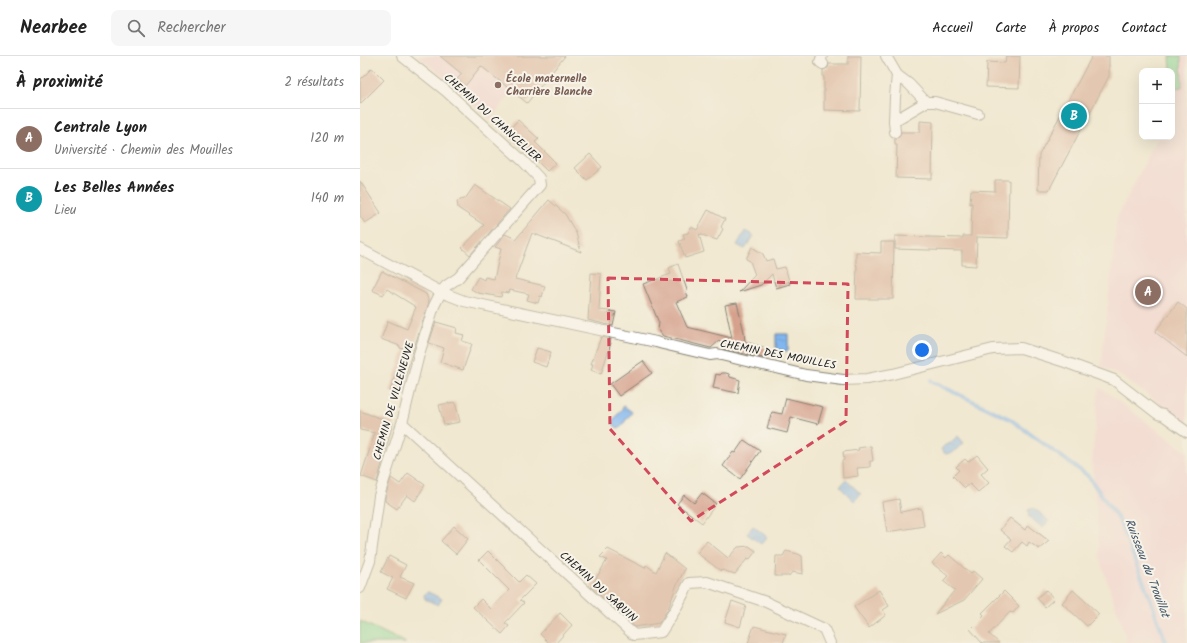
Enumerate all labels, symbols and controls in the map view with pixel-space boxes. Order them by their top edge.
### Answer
search box [111,10,391,46]
text: Nearbee [20,13,87,43]
text: Rechercher [157,16,226,40]
icon: search [125,17,147,39]
text: Accueil [932,17,973,39]
text: Carte [995,17,1026,39]
text: À propos [1048,17,1099,39]
text: Contact [1121,17,1167,39]
map controls [1139,68,1175,140]
button: + [1139,68,1175,104]
text: À proximité [16,69,103,96]
street label: CHEMIN DU CHANCELIER [439,69,545,167]
place label: École maternelle Charrière Blanche [506,70,593,101]
text: 2 résultats [285,72,344,93]
marker: École maternelle Charrière Blanche [493,80,503,90]
pin: B [1061,101,1087,131]
button: − [1139,104,1175,140]
text: Centrale Lyon [54,116,147,140]
text: A [25,128,33,149]
text: 120 m [310,128,344,149]
text: Université · Chemin des Mouilles [54,140,233,161]
text: Les Belles Années [54,176,174,200]
text: B [25,188,33,209]
text: 140 m [311,188,344,209]
text: Lieu [54,200,76,221]
pin: A [1135,277,1161,307]
street label: CHEMIN DES MOUILLES [718,335,838,375]
street label: CHEMIN DE VILLENEUVE [368,339,420,462]
your location [912,340,932,360]
water label: Ruisseau du Trouillat [1119,516,1175,622]
street label: CHEMIN DU SAQUIN [555,547,641,627]

